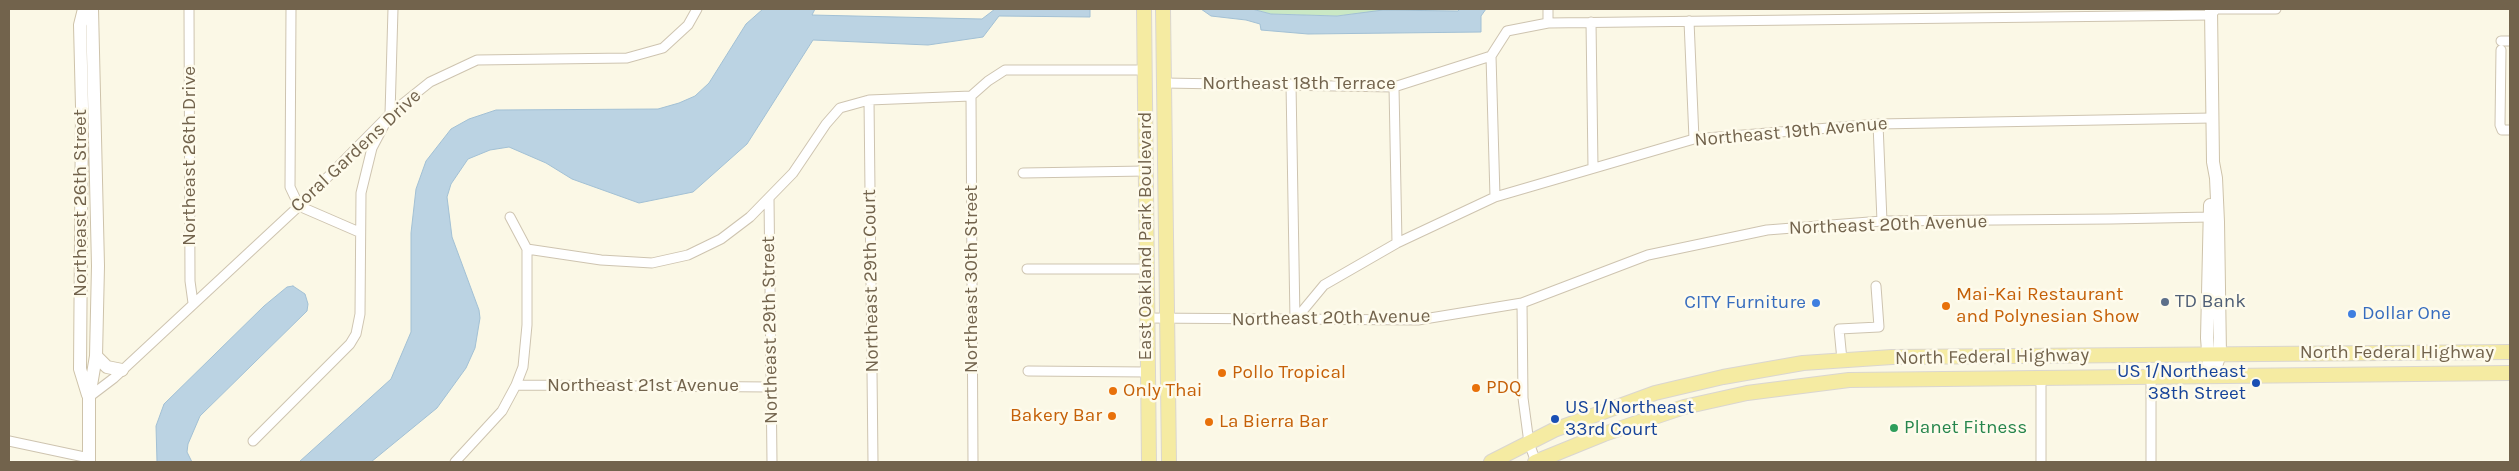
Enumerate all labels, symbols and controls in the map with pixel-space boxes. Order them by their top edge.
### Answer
street label: Northeast 26th Drive [179,66,201,246]
street label: Northeast 18th Terrace [1202,73,1396,95]
street label: Coral Gardens Drive [286,85,426,217]
street label: Northeast 26th Street [70,109,92,297]
street label: East Oakland Park Boulevard [1135,111,1157,361]
street label: Northeast 19th Avenue [1694,112,1888,152]
street label: Northeast 30th Street [961,185,983,373]
street label: Northeast 29th Court [858,189,884,373]
street label: Northeast 20th Avenue [1788,210,1988,240]
street label: Northeast 29th Street [757,236,783,424]
place label: Mai-Kai Restaurant and Polynesian Show [1956,284,2139,328]
place label: TD Bank [2175,291,2246,313]
place label: CITY Furniture [1684,292,1806,314]
marker: TD Bank [2159,296,2171,308]
marker: CITY Furniture [1810,297,1822,309]
marker: Mai-Kai Restaurant and Polynesian Show [1940,300,1952,312]
place label: Dollar One [2362,303,2451,325]
street label: Northeast 20th Avenue [1231,305,1431,331]
marker: Dollar One [2346,308,2358,320]
street label: North Federal Highway [2300,342,2494,364]
street label: North Federal Highway [1895,344,2089,370]
place label: US 1/Northeast 38th Street [2117,361,2246,405]
place label: Pollo Tropical [1232,362,1346,384]
marker: Pollo Tropical [1216,367,1228,379]
street label: Northeast 21st Avenue [547,375,739,397]
place label: PDQ [1486,377,1521,399]
marker: US 1/Northeast 38th Street [2250,377,2262,389]
place label: Only Thai [1123,380,1203,402]
marker: PDQ [1470,382,1482,394]
marker: Only Thai [1107,385,1119,397]
place label: US 1/Northeast 33rd Court [1565,397,1694,441]
place label: Bakery Bar [1010,405,1102,427]
marker: Bakery Bar [1106,410,1118,422]
place label: La Bierra Bar [1219,411,1328,433]
marker: US 1/Northeast 33rd Court [1549,413,1561,425]
marker: La Bierra Bar [1203,416,1215,428]
place label: Planet Fitness [1904,417,2027,439]
marker: Planet Fitness [1888,422,1900,434]

